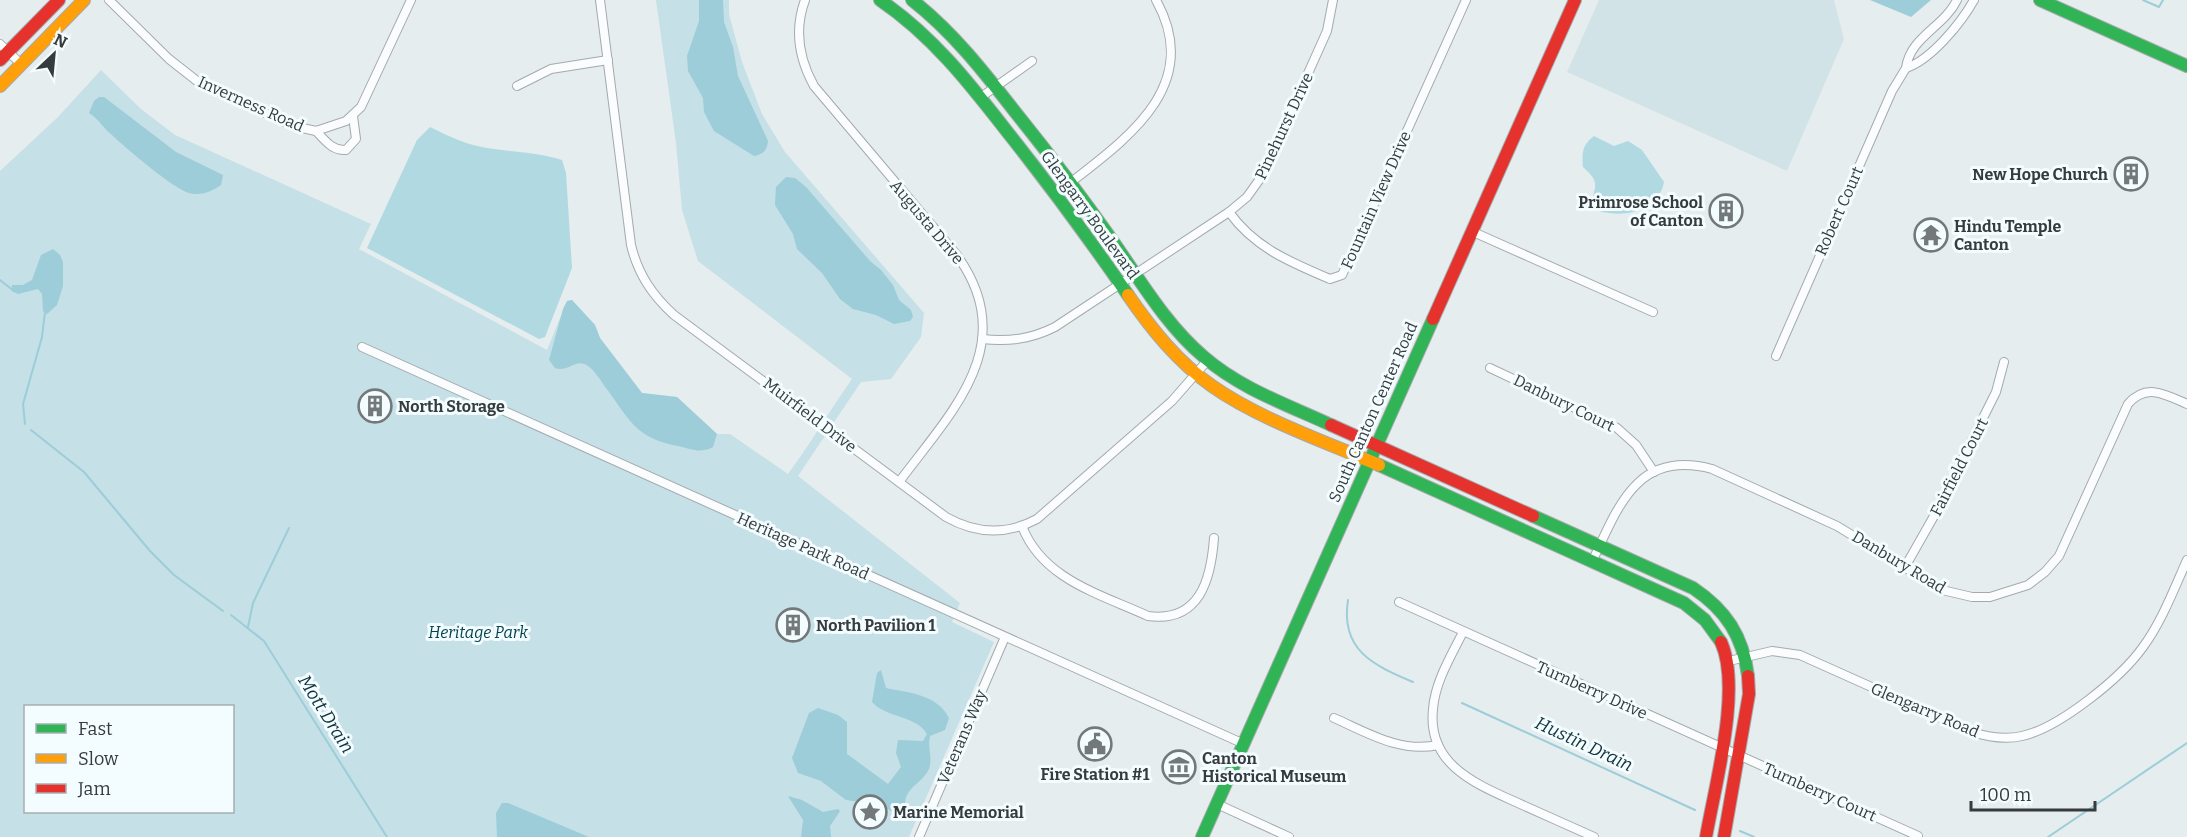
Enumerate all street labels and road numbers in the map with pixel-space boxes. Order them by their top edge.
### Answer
street label: Pinehurst Drive [1251,69,1317,183]
street label: Inverness Road [195,72,307,136]
street label: Fountain View Drive [1337,128,1415,272]
street label: Glengarry Boulevard [1037,147,1143,283]
street label: Robert Court [1811,163,1867,258]
street label: Augusta Drive [886,176,968,268]
street label: South Canton Center Road [1325,318,1422,505]
street label: Danbury Court [1510,370,1618,436]
street label: Muirfield Drive [760,374,860,456]
street label: Fairfield Court [1926,415,1992,519]
street label: Heritage Park Road [734,508,872,584]
street label: Danbury Road [1849,527,1950,598]
street label: Turnberry Drive [1534,657,1650,723]
street label: Glengarry Road [1868,679,1983,742]
street label: Veterans Way [934,686,991,787]
street label: Turnberry Court [1761,759,1880,825]

